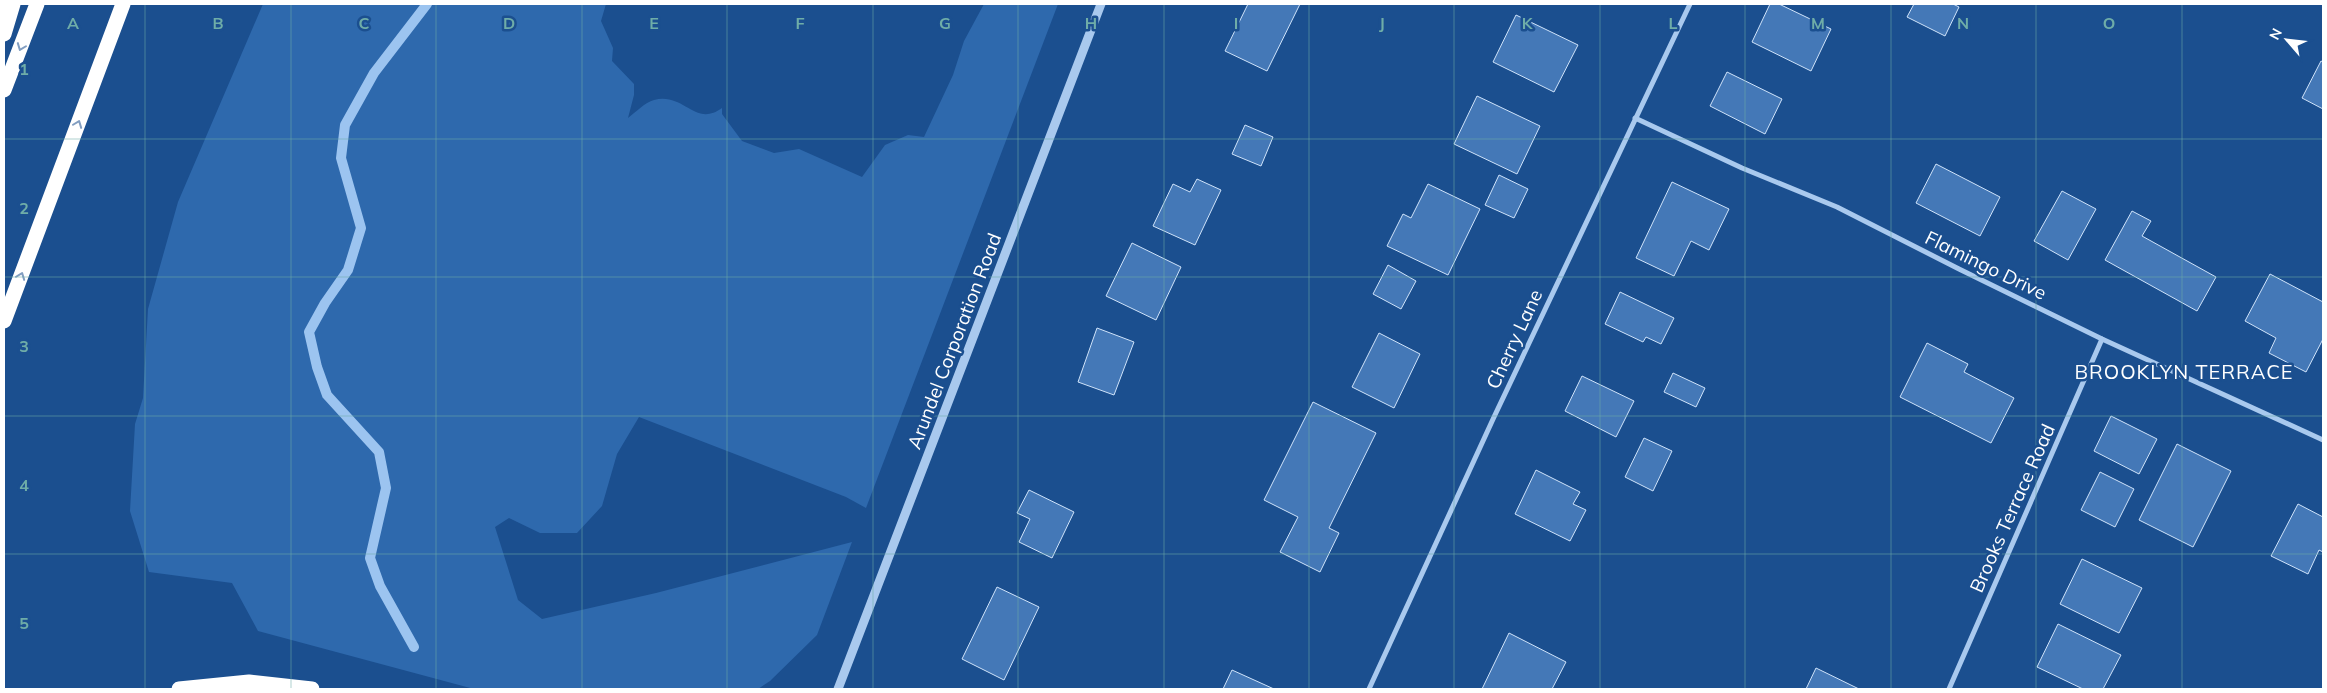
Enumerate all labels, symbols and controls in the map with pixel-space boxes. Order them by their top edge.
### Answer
text: A [67,13,79,33]
text: B [212,13,224,33]
text: C [359,13,370,33]
text: D [503,13,515,33]
text: E [649,13,659,33]
text: F [795,13,805,33]
text: G [939,13,951,33]
text: H [1085,13,1097,33]
text: I [1234,13,1238,33]
text: J [1379,13,1385,33]
text: K [1522,13,1534,33]
text: L [1669,13,1678,33]
text: M [1811,13,1825,33]
text: N [1957,13,1969,33]
text: O [2103,13,2115,33]
north arrow [2262,15,2312,65]
text: N [2265,25,2286,43]
one-way arrow [16,42,27,51]
text: 1 [19,59,29,79]
one-way arrow [72,120,82,128]
text: 2 [19,198,29,218]
street label: Flamingo Drive [1921,225,2051,305]
street label: Arundel Corporation Road [902,230,1006,452]
one-way arrow [15,272,25,281]
street label: Cherry Lane [1480,285,1548,393]
text: 3 [19,336,29,356]
district label: BROOKLYN TERRACE [2074,359,2294,384]
street label: Brooks Terrace Road [1964,420,2060,596]
text: 4 [19,475,29,495]
text: 5 [19,613,29,633]

